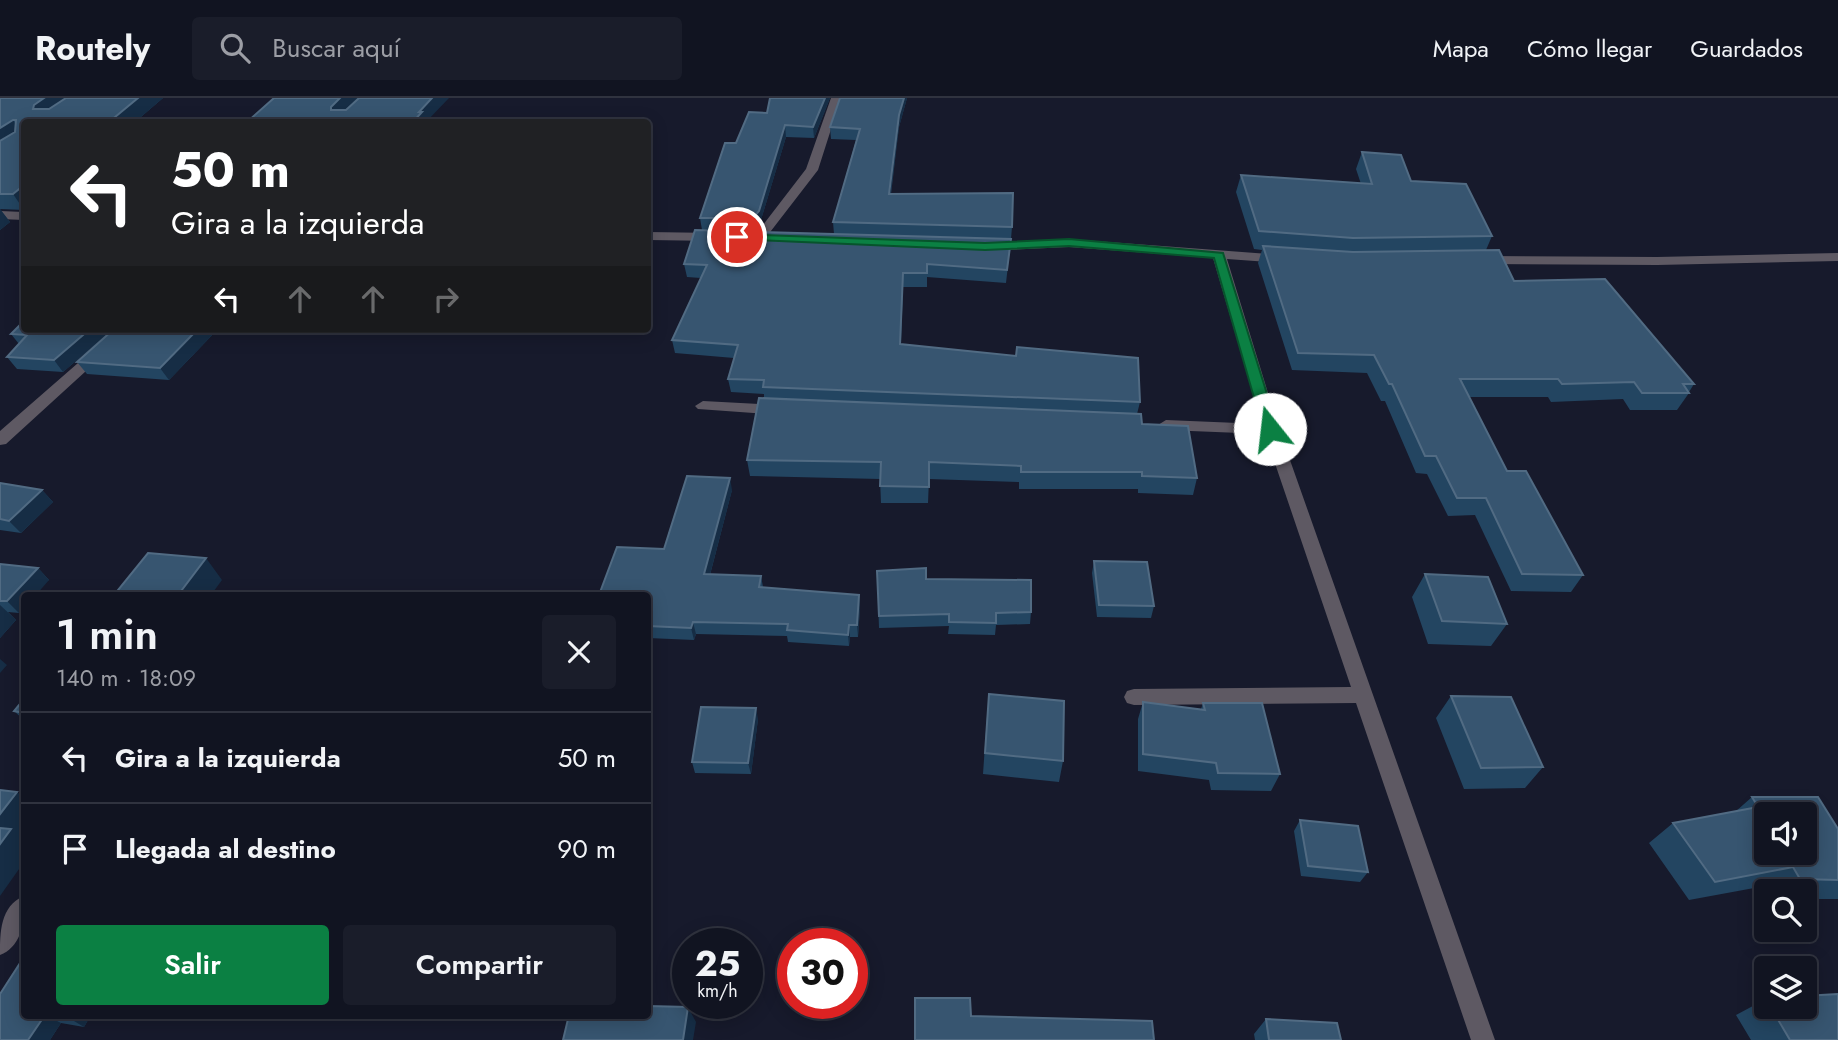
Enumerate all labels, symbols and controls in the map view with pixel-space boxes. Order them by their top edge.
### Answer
search box [192,17,682,80]
text: Routely [35,25,150,72]
icon: search [216,29,254,67]
text: Buscar aquí [272,29,400,67]
text: Mapa [1433,31,1489,66]
text: Cómo llegar [1527,31,1652,66]
text: Guardados [1690,31,1803,66]
text: 50 m [171,135,290,205]
icon: left [56,147,147,238]
text: Gira a la izquierda [171,200,424,246]
pin [707,207,767,267]
icon: arrive [718,218,756,256]
icon: left [208,280,246,318]
icon: ahead [281,280,319,318]
icon: ahead [354,280,392,318]
icon: right [427,280,465,318]
position arrow [1233,392,1307,466]
text: 1 min [56,604,158,665]
button: close [542,615,616,689]
text: 140 m · 18:09 [56,661,196,695]
icon: left [56,739,94,777]
text: Gira a la izquierda [115,739,341,777]
text: 50 m [558,739,616,777]
map controls [1754,802,1817,1019]
button: sound [1754,802,1817,865]
icon: arrive [56,830,94,868]
text: Llegada al destino [115,830,336,868]
text: 90 m [557,830,616,868]
button: search [1754,879,1817,942]
button: Salir [56,925,329,1005]
button: Compartir [343,925,616,1005]
speed limit sign: 30 [777,928,868,1019]
text: 25 [695,939,740,989]
button: layers [1754,956,1817,1019]
text: km/h [697,978,738,1004]

